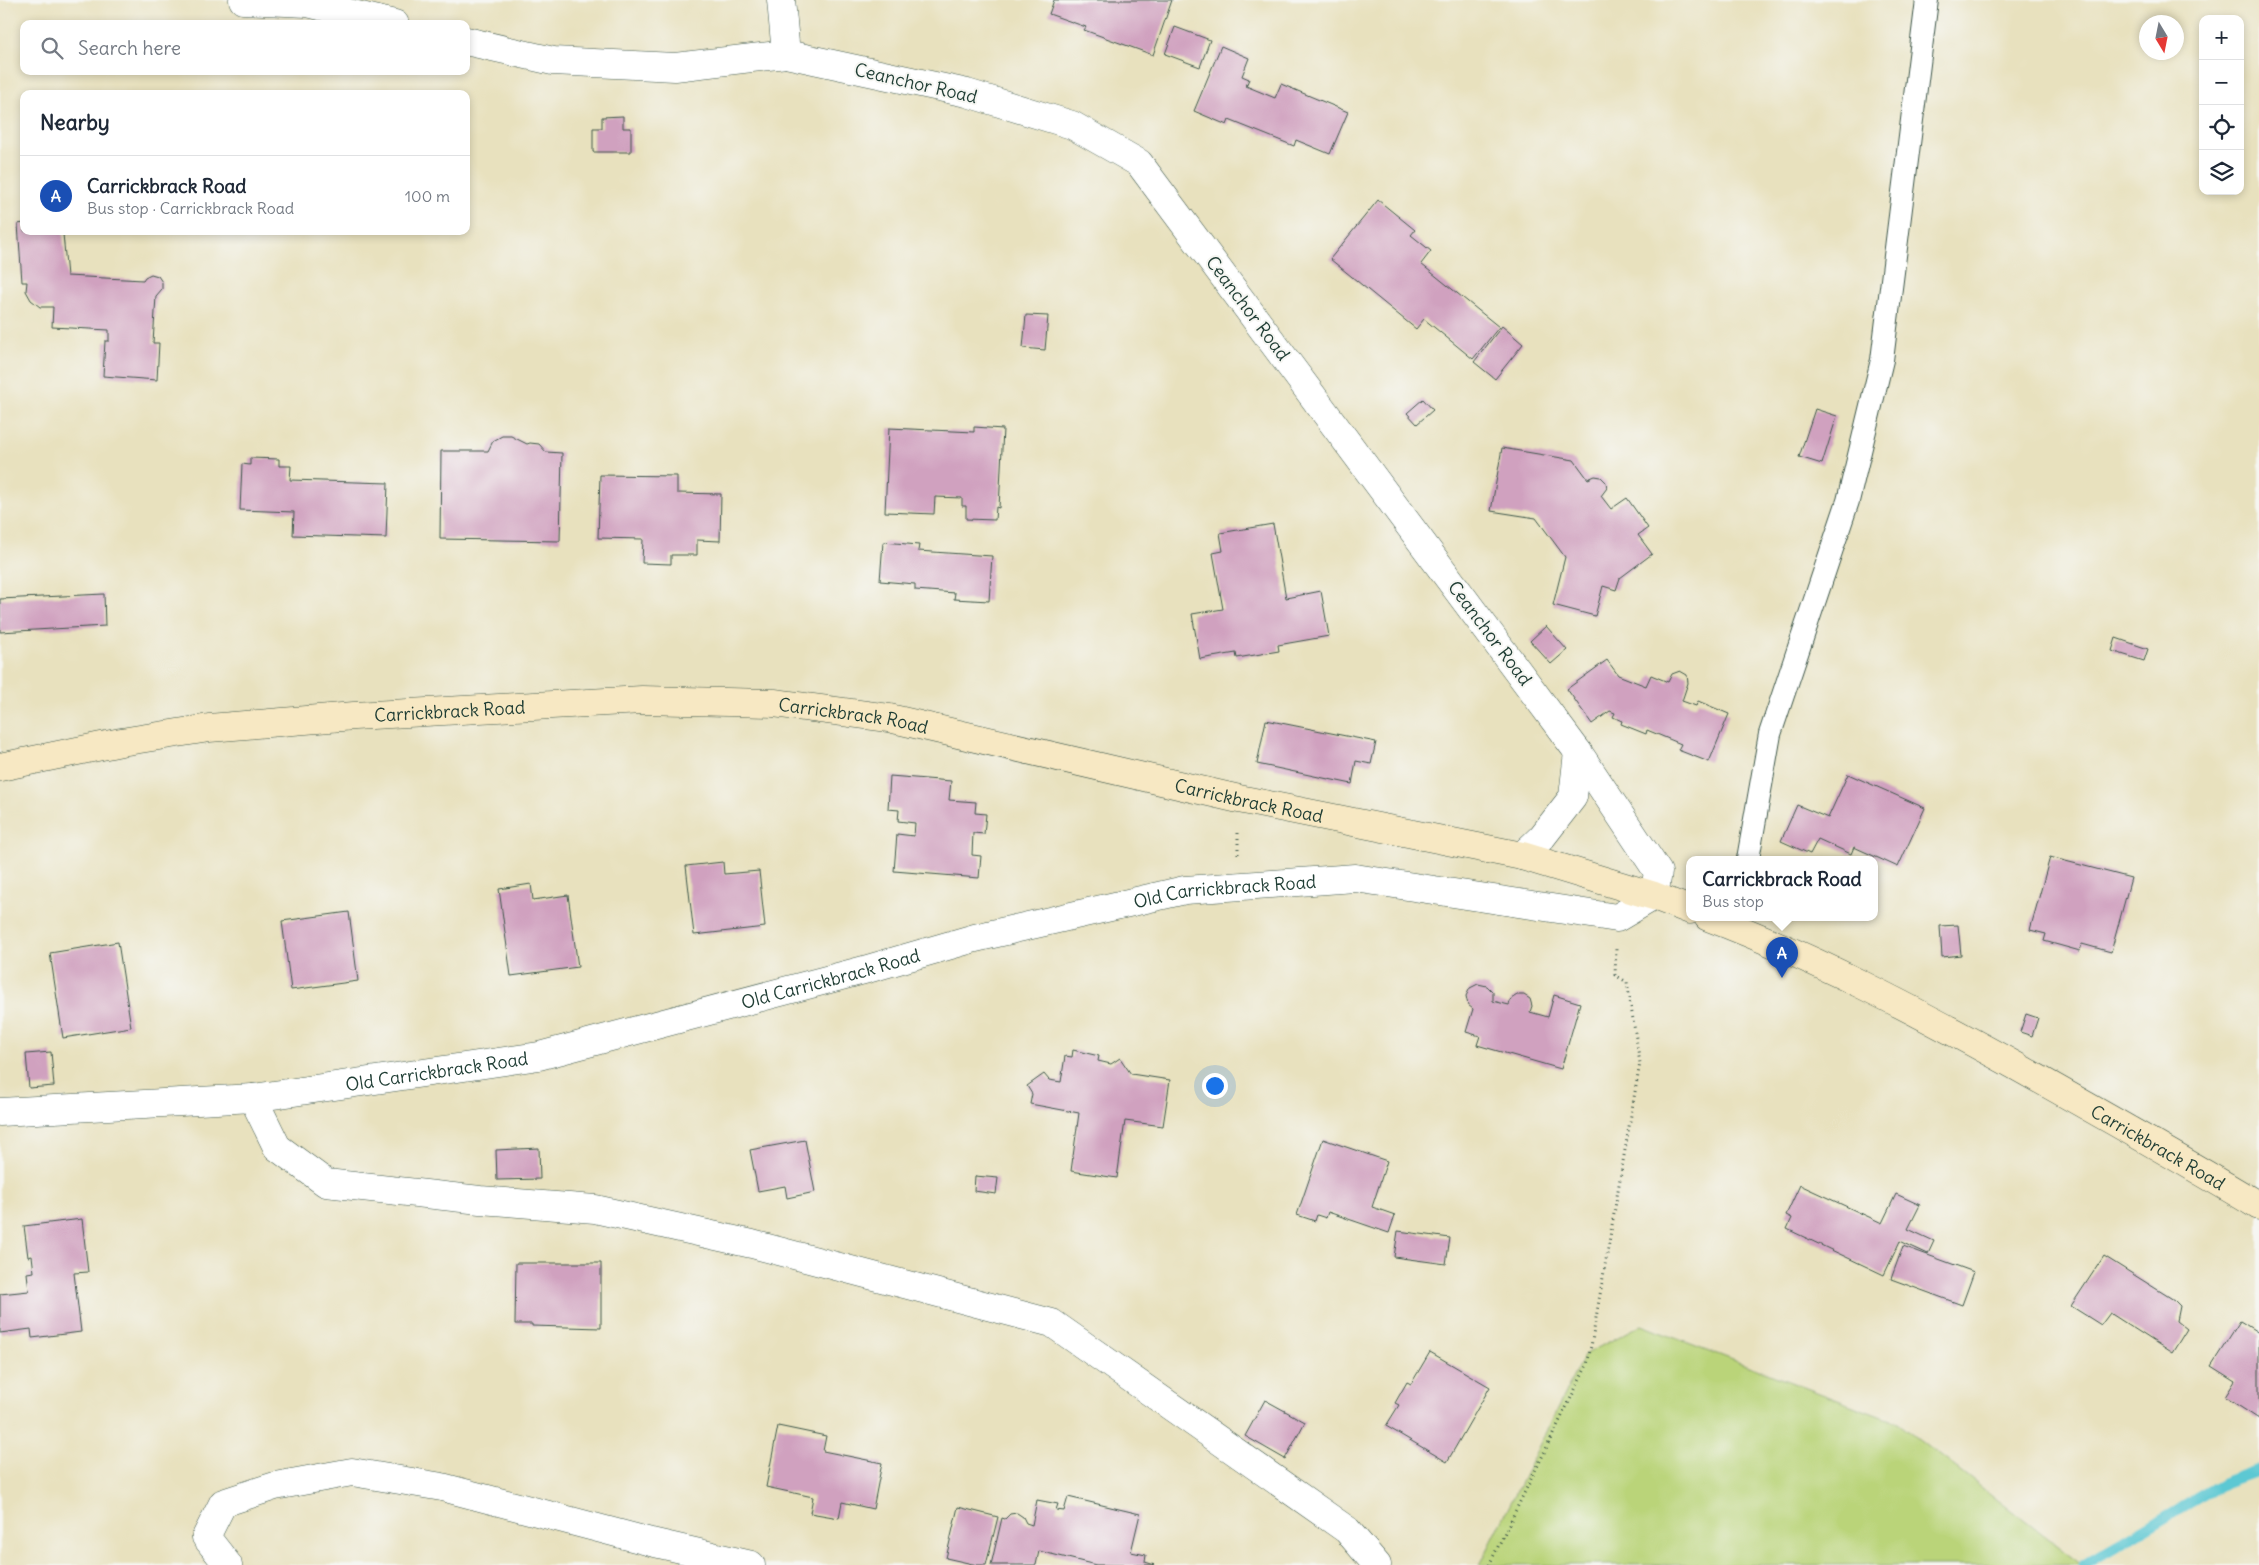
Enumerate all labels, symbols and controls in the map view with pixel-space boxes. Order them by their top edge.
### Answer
north arrow [2139,15,2184,60]
map controls [2199,15,2244,195]
button: + [2199,15,2244,60]
search box [20,20,470,75]
icon: search [38,34,66,62]
text: Search here [78,36,181,60]
street label: Ceanchor Road [852,58,980,108]
button: − [2199,60,2244,105]
button: locate [2199,105,2244,150]
text: Nearby [40,109,110,136]
button: layers [2199,150,2244,195]
text: Carrickbrack Road [87,174,247,198]
text: A [51,186,61,206]
text: 100 m [405,186,450,206]
text: Bus stop · Carrickbrack Road [87,198,294,218]
street label: Ceanchor Road [1201,251,1295,365]
street label: Ceanchor Road [1443,576,1537,690]
street label: Carrickbrack Road [777,692,931,738]
street label: Carrickbrack Road [374,695,526,726]
street label: Carrickbrack Road [1173,773,1326,827]
popup [1686,856,1878,921]
text: Carrickbrack Road [1702,867,1862,891]
street label: Old Carrickbrack Road [1131,869,1317,913]
text: Bus stop [1702,891,1764,911]
pin: A [1766,937,1798,978]
street label: Old Carrickbrack Road [739,943,923,1014]
street label: Old Carrickbrack Road [344,1046,530,1096]
your location [1202,1073,1228,1099]
street label: Carrickbrack Road [2087,1099,2230,1195]

